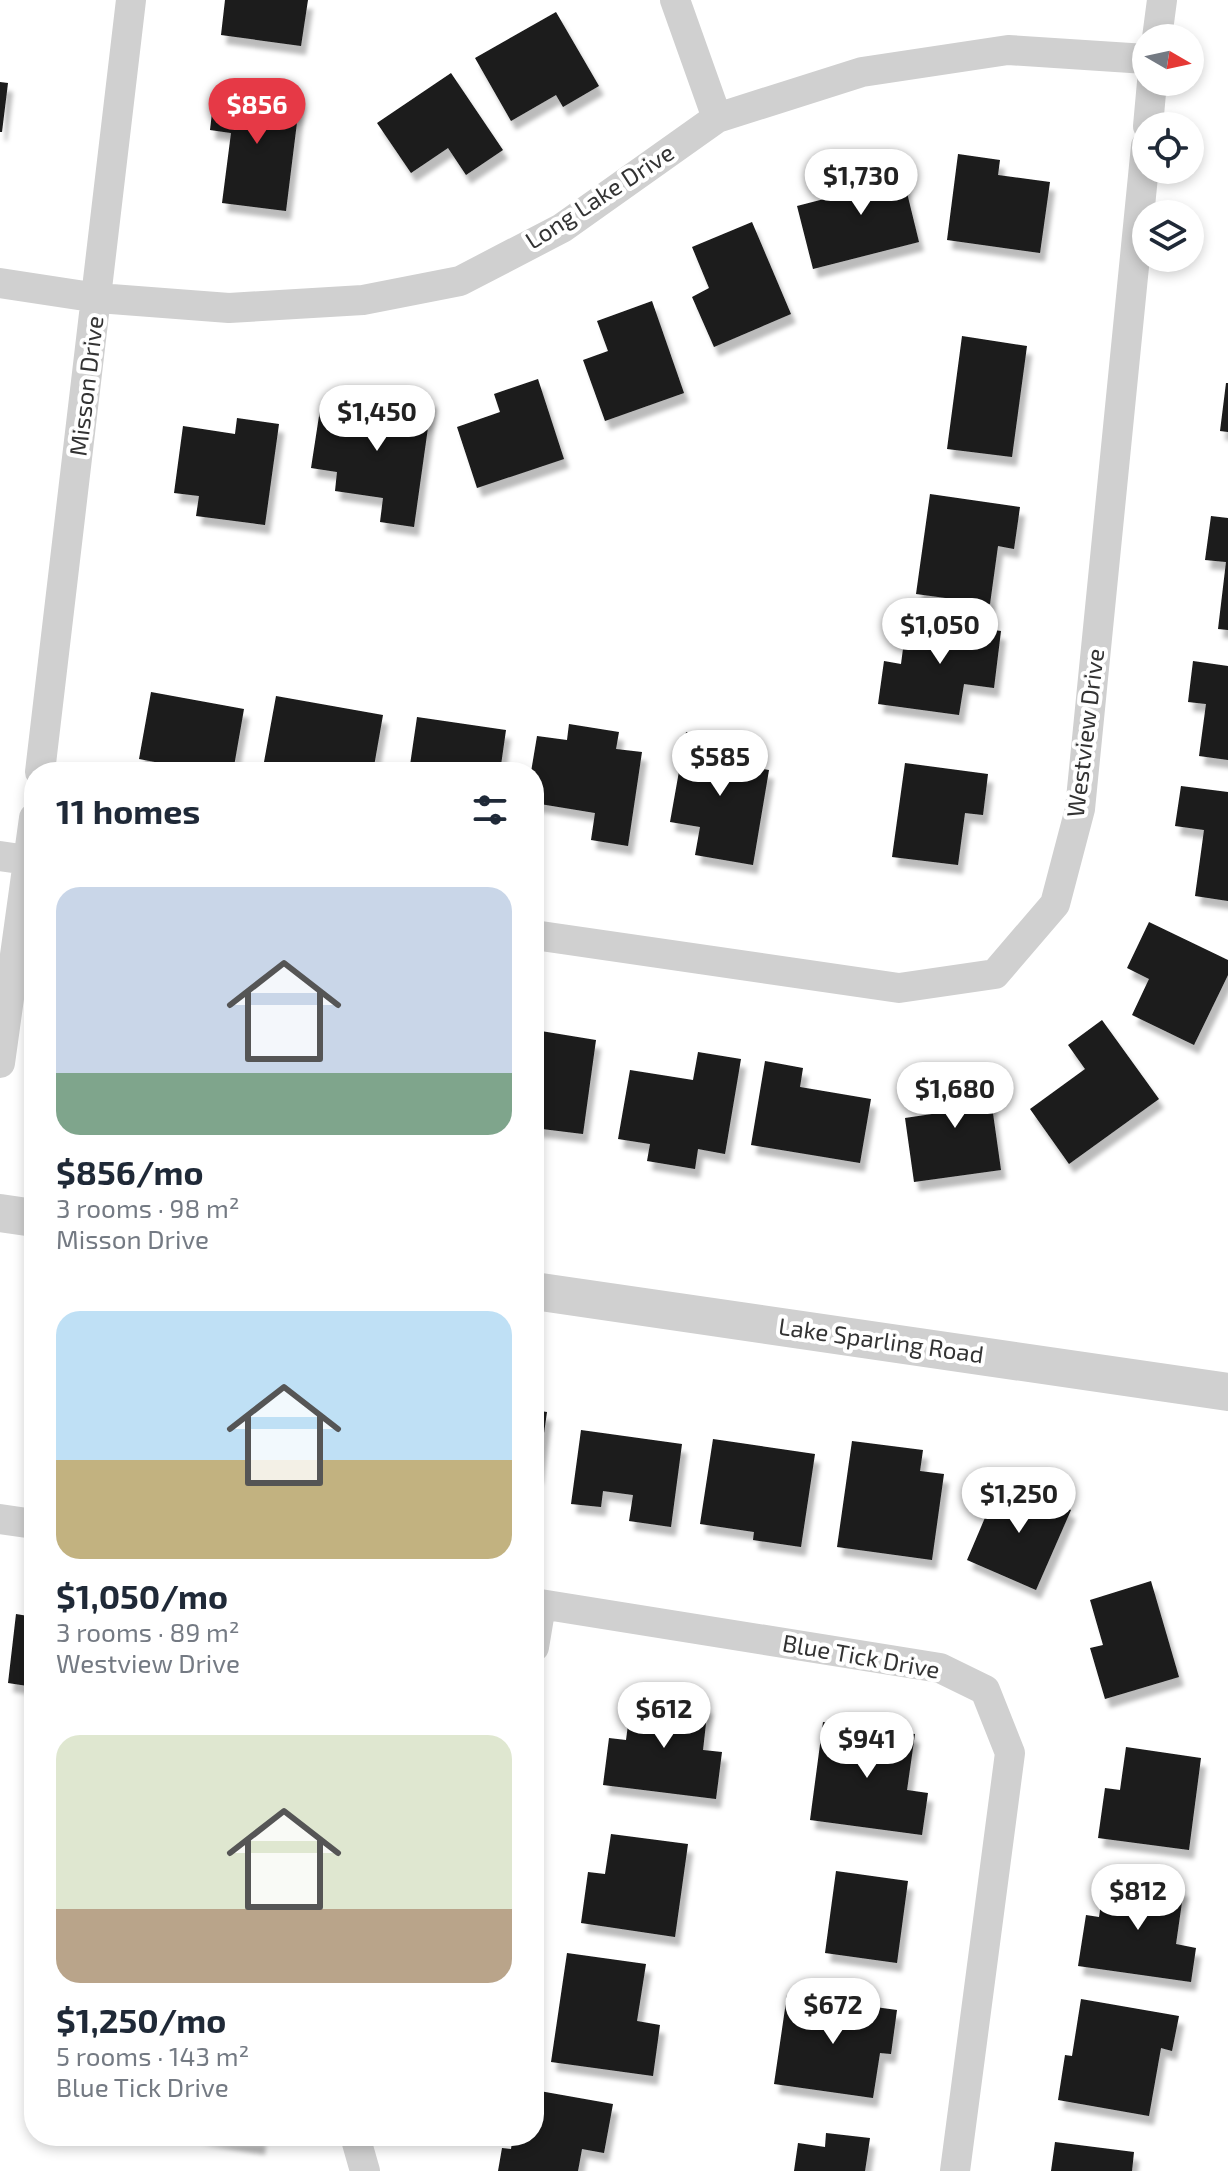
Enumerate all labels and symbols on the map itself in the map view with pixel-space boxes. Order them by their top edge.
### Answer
north arrow [1132,24,1204,96]
pin: $856 [210,78,304,146]
street label: Long Lake Drive [519,137,679,255]
pin: $1,730 [796,149,926,217]
street label: Misson Drive [63,314,109,458]
pin: $1,450 [312,385,442,453]
pin: $1,050 [875,598,1005,666]
street label: Westview Drive [1060,647,1109,819]
pin: $585 [673,730,767,798]
pin: $1,680 [890,1062,1020,1130]
street label: Lake Sparling Road [777,1311,986,1368]
pin: $1,250 [954,1467,1084,1535]
street label: Blue Tick Drive [780,1627,942,1684]
pin: $612 [617,1682,711,1750]
pin: $941 [820,1712,914,1780]
pin: $812 [1091,1864,1185,1932]
pin: $672 [786,1978,880,2046]

